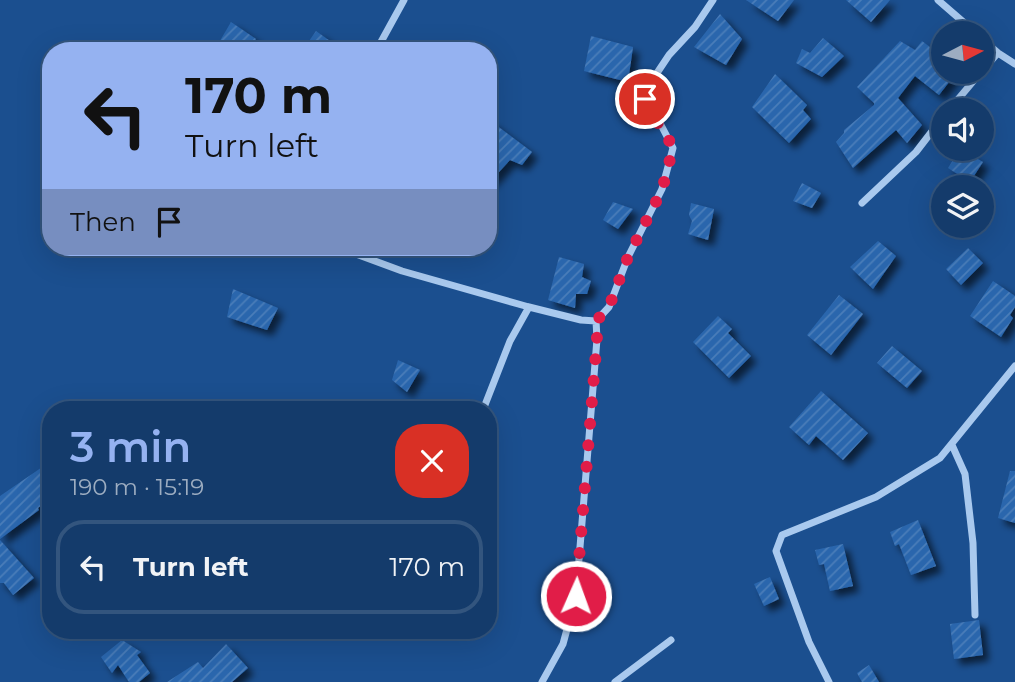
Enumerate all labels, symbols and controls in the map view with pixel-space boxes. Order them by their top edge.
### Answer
north arrow [931,21,994,84]
map controls [931,21,994,238]
text: 170 m [185,66,332,125]
pin [615,69,675,129]
icon: left [70,70,161,161]
icon: arrive [626,80,664,118]
button: sound [931,98,994,161]
text: Turn left [185,126,319,165]
button: layers [931,175,994,238]
icon: arrive [150,203,188,241]
text: Then [70,206,136,238]
text: 3 min [70,421,191,473]
button: close [395,424,469,498]
text: 190 m · 15:19 [70,473,204,501]
icon: left [74,548,112,586]
text: Turn left [133,551,249,583]
text: 170 m [389,551,465,583]
position arrow [539,559,613,633]

